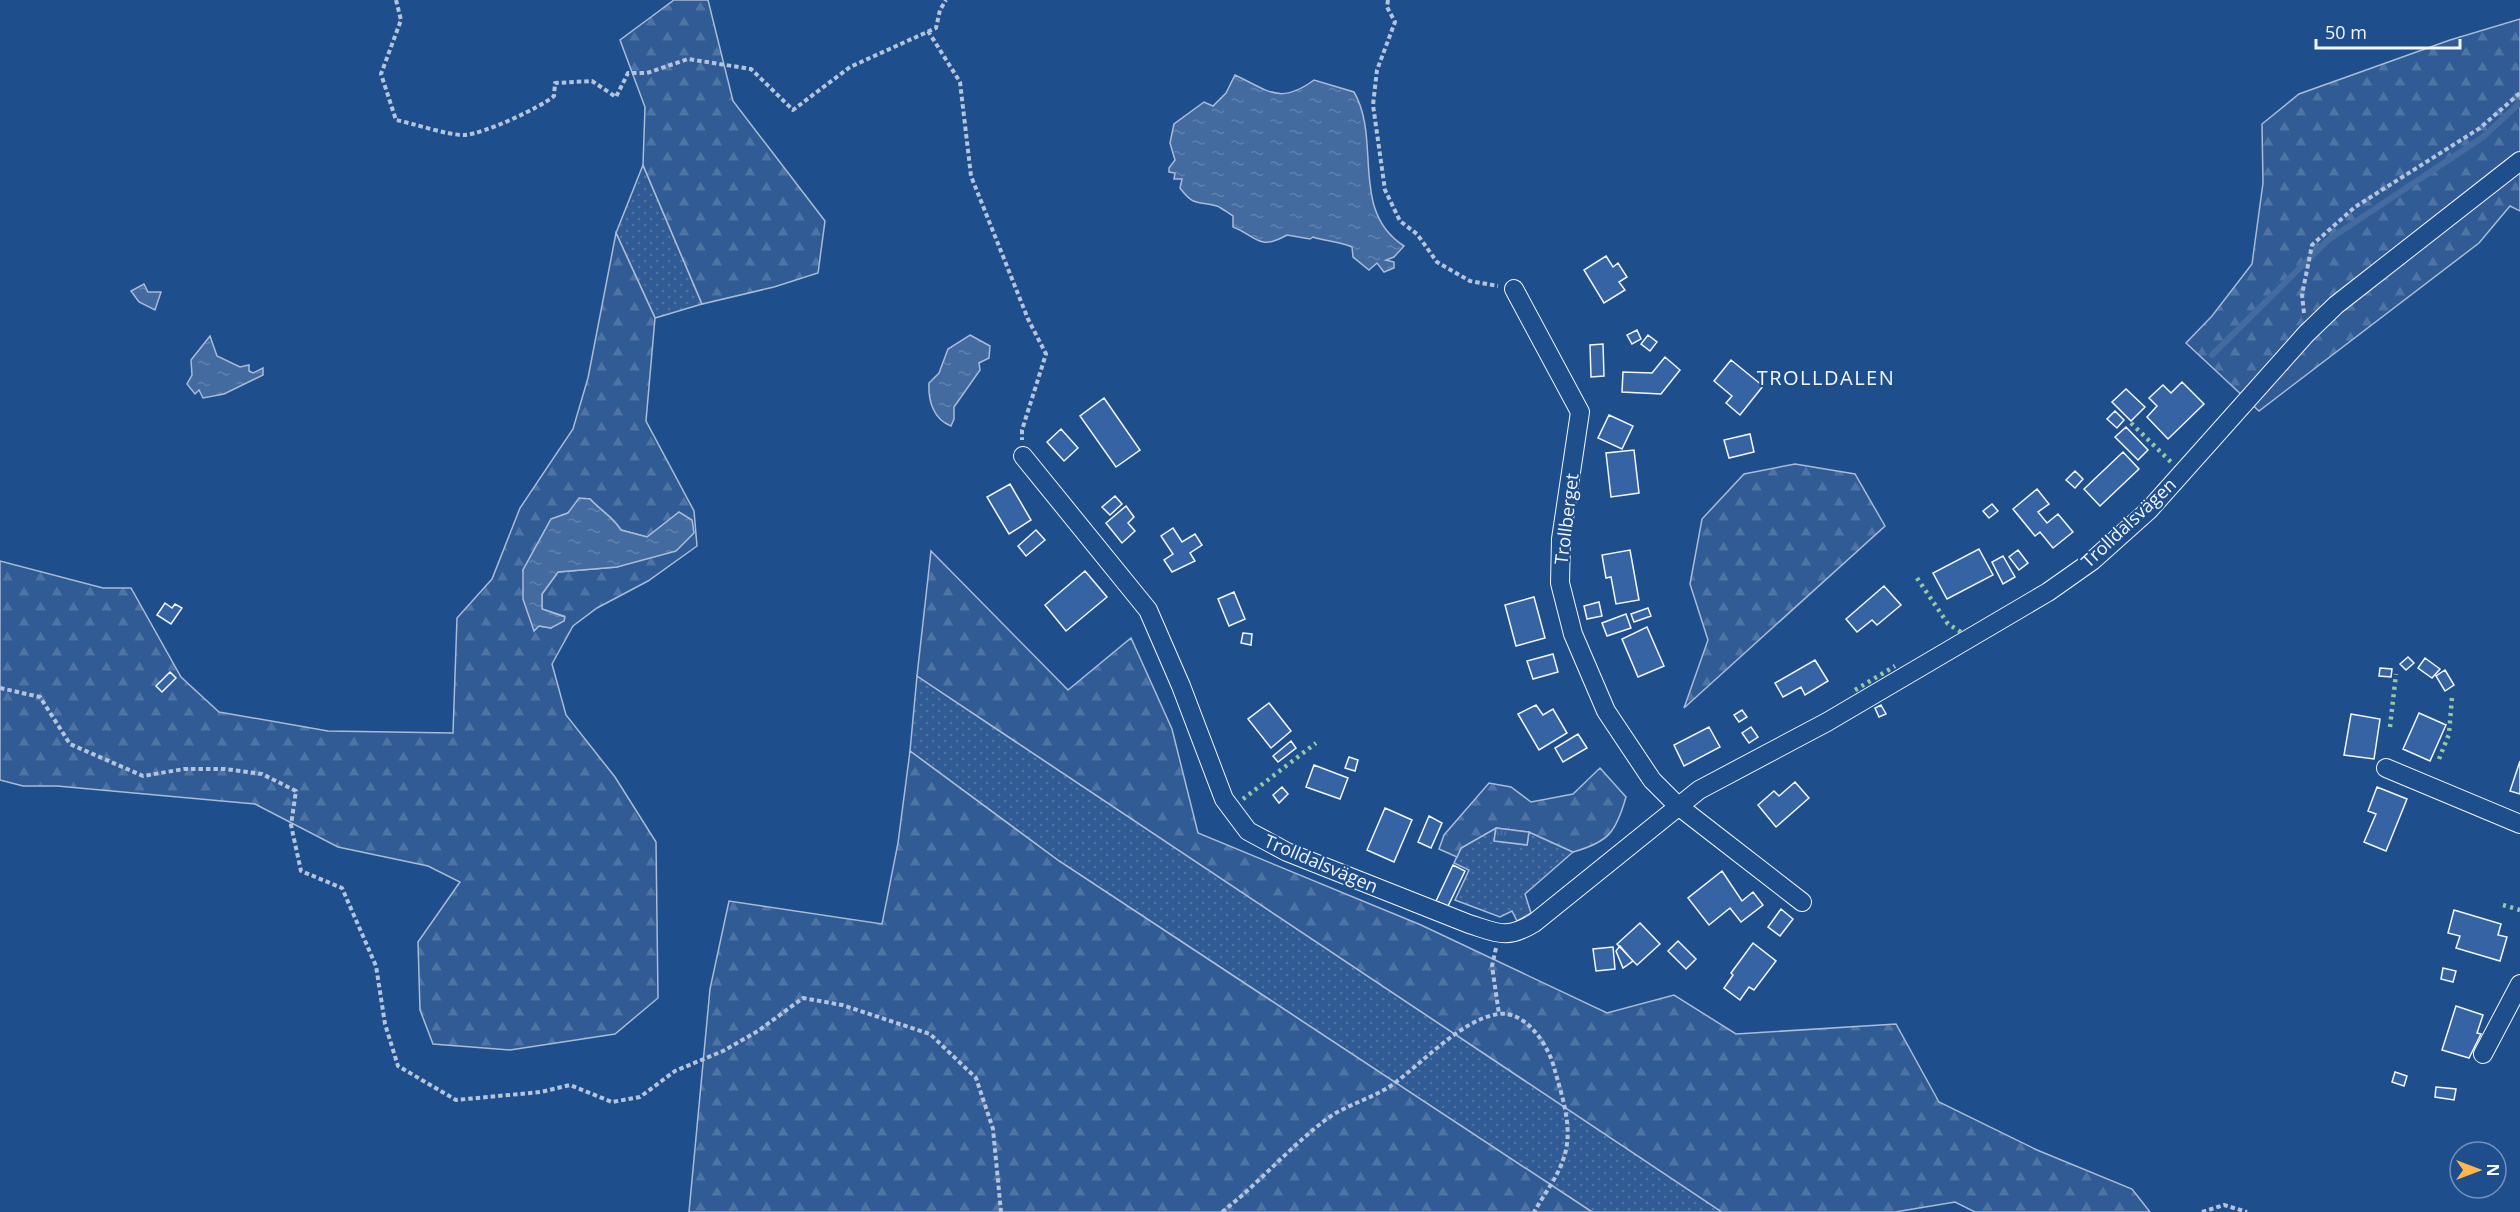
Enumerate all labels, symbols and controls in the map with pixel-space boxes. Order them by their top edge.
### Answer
scale bar [2316,12,2460,50]
text: 50 m [2325,20,2367,44]
district label: TROLLDALEN [1757,364,1895,391]
street label: Trollberget [1548,472,1584,566]
street label: Trolldalsvägen [2076,472,2181,572]
street label: Trolldalsvägen [1261,828,1382,898]
north arrow [2448,1140,2508,1200]
text: N [2482,1163,2504,1177]

